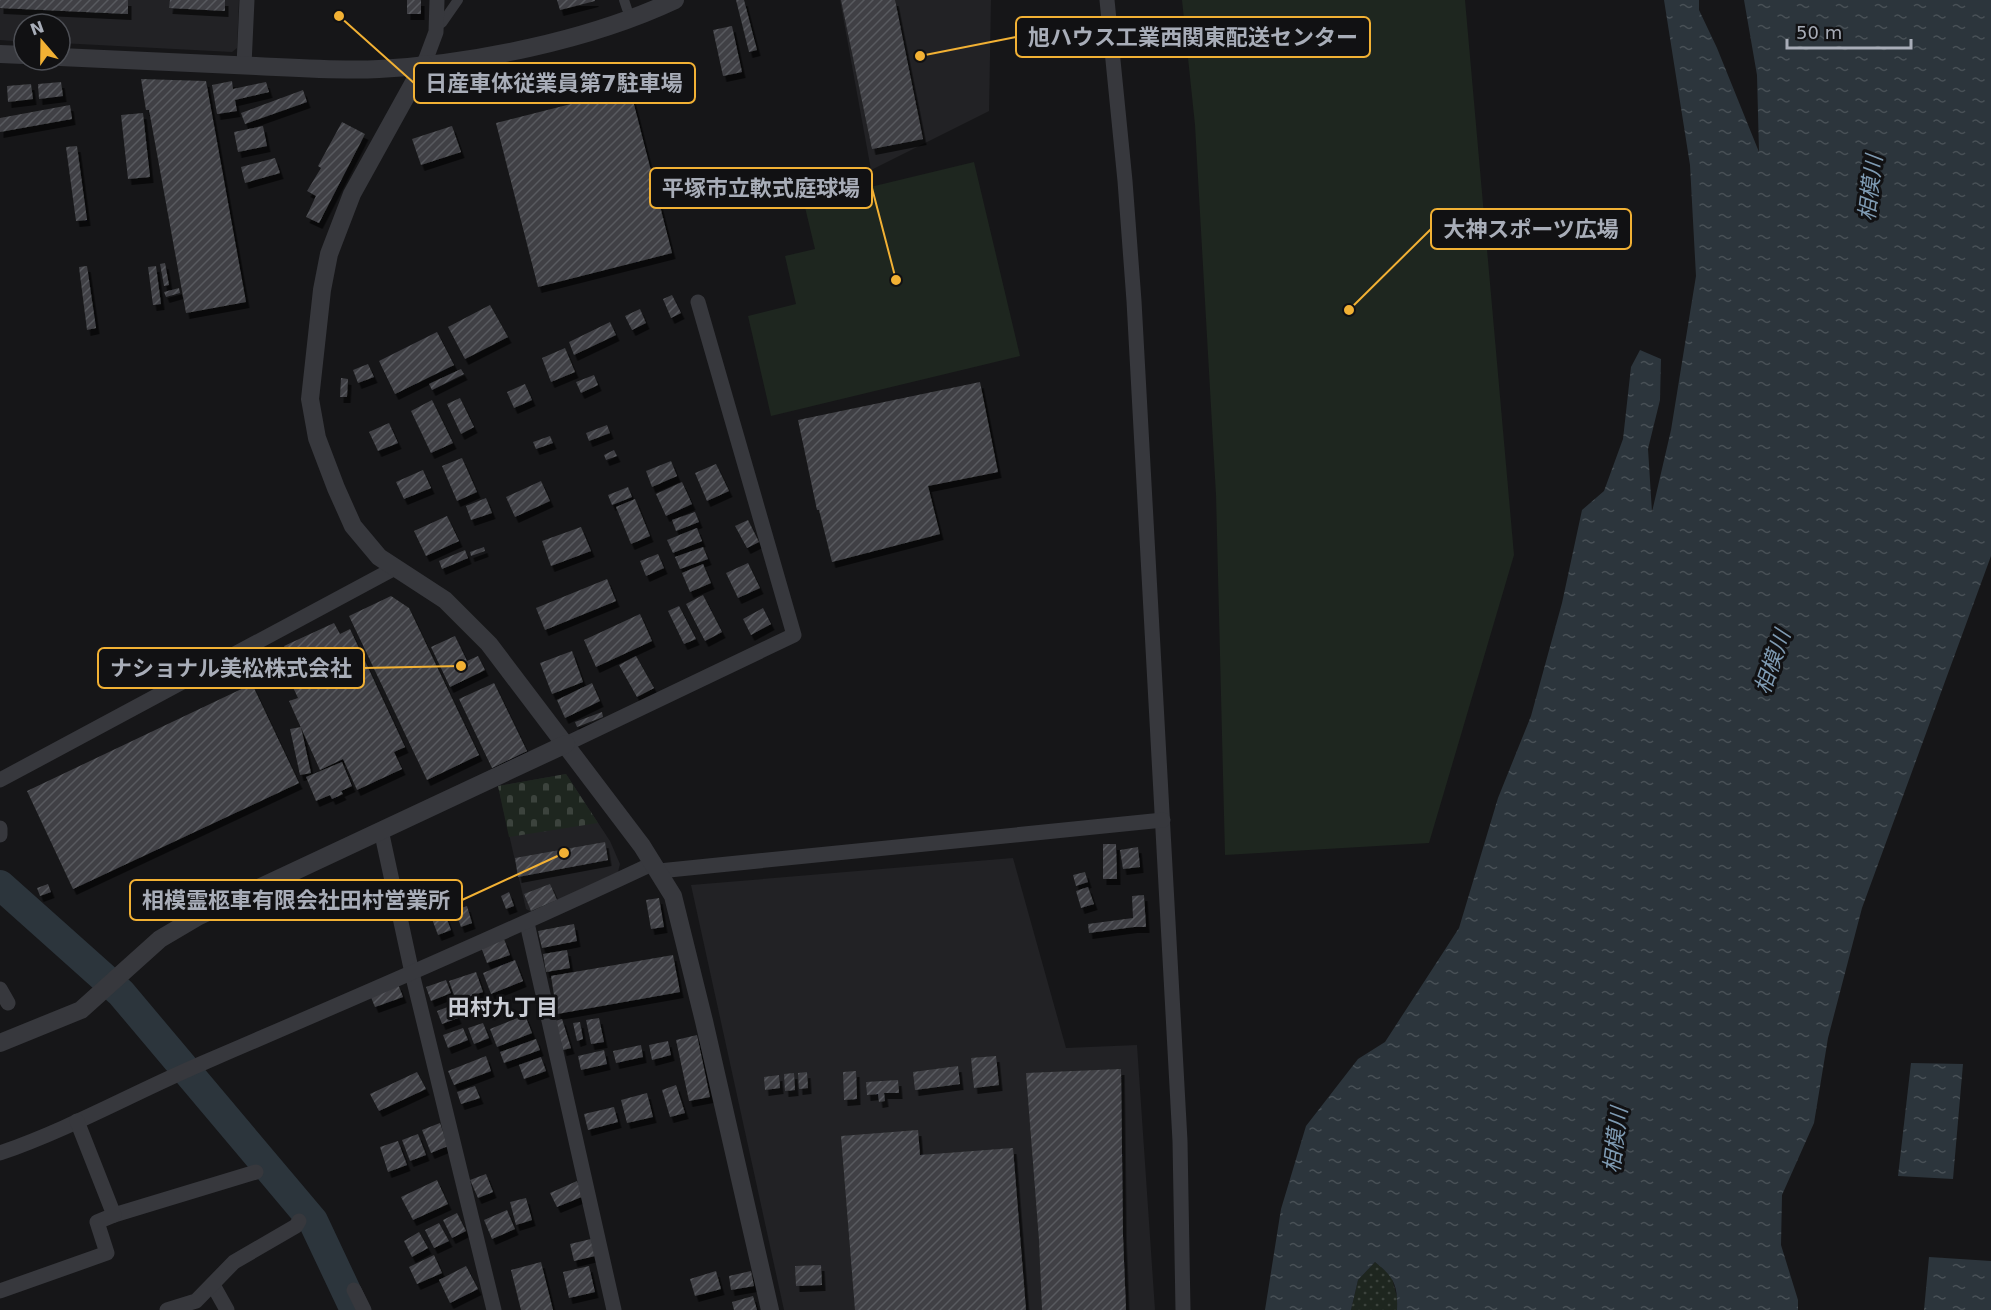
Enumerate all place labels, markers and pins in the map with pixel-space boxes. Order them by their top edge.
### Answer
callout: 旭ハウス工業西関東配送センター [1016,17,1370,57]
callout: 日産車体従業員第7駐車場 [414,63,695,103]
callout: 平塚市立軟式庭球場 [650,168,872,208]
callout: 大神スポーツ広場 [1431,209,1631,249]
callout: ナショナル美松株式会社 [98,648,364,688]
callout: 相模霊柩車有限会社田村営業所 [130,880,462,920]

